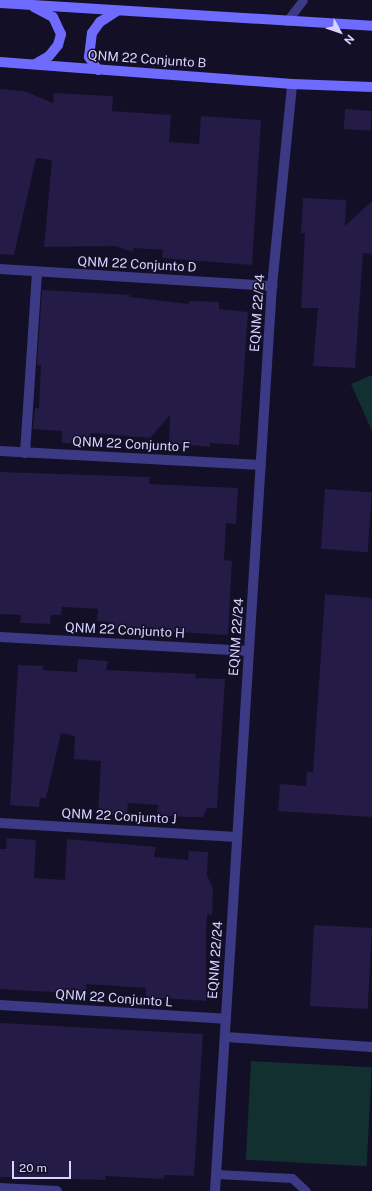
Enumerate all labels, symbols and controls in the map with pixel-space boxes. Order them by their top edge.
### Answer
north arrow [320,12,360,52]
text: N [342,33,357,47]
street label: QNM 22 Conjunto B [87,48,207,72]
street label: QNM 22 Conjunto D [77,254,197,276]
street label: EQNM 22/24 [247,273,269,353]
street label: QNM 22 Conjunto F [72,434,190,456]
street label: EQNM 22/24 [226,597,248,677]
street label: QNM 22 Conjunto H [65,620,185,642]
street label: QNM 22 Conjunto J [61,806,177,828]
street label: EQNM 22/24 [205,920,227,1000]
street label: QNM 22 Conjunto L [55,987,173,1011]
scale bar [14,1153,73,1179]
text: 20 m [19,1161,47,1175]

